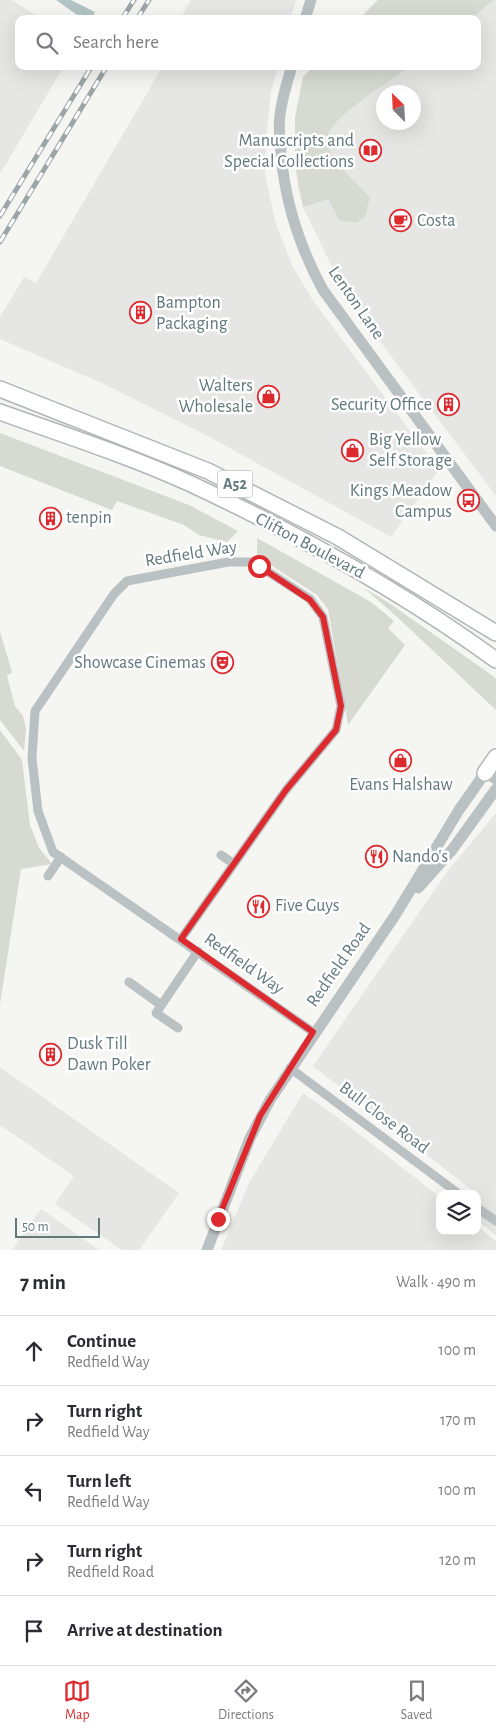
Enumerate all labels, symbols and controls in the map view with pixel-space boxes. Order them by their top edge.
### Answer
search box [15,15,481,70]
icon: search [33,29,61,57]
text: Search here [73,33,159,52]
north arrow [376,85,421,130]
place label: Manuscripts and Special Collections [224,132,354,171]
library icon: Manuscripts and Special Collections [358,139,382,163]
cafe icon: Costa [389,209,413,233]
place label: Costa [417,212,456,230]
street label: Lenton Lane [324,263,388,343]
place label: Bampton Packaging [156,294,228,333]
building icon: Bampton Packaging [128,301,152,325]
place label: Walters Wholesale [178,377,253,416]
shop icon: Walters Wholesale [257,384,281,408]
building icon: Security Office [436,393,460,417]
place label: Security Office [331,396,432,414]
place label: Big Yellow Self Storage [369,431,452,470]
shop icon: Big Yellow Self Storage [341,438,365,462]
road number: A52 [218,470,252,498]
place label: Kings Meadow Campus [350,482,452,521]
bus stop icon: Kings Meadow Campus [456,489,480,513]
building icon: tenpin [38,506,62,530]
place label: tenpin [66,509,112,527]
street label: Clifton Boulevard [252,510,368,582]
street label: Redfield Way [144,538,239,570]
route start [248,555,271,578]
theatre icon: Showcase Cinemas [210,651,234,675]
place label: Showcase Cinemas [74,654,206,672]
shop icon: Evans Halshaw [389,748,413,772]
place label: Evans Halshaw [349,776,453,794]
restaurant icon: Nando's [364,845,388,869]
place label: Nando's [392,848,448,866]
restaurant icon: Five Guys [247,894,271,918]
place label: Five Guys [275,897,340,915]
street label: Redfield Road [304,920,374,1010]
street label: Redfield Way [201,930,287,998]
place label: Dusk Till Dawn Poker [67,1035,151,1074]
building icon: Dusk Till Dawn Poker [39,1042,63,1066]
street label: Bull Close Road [336,1079,432,1157]
map controls [436,1190,481,1235]
button: layers [436,1190,481,1235]
route end [207,1208,230,1231]
scale bar [15,1215,100,1238]
text: 50 m [22,1220,49,1234]
text: 7 min [20,1272,66,1293]
text: Walk · 490 m [396,1274,476,1290]
text: Continue [67,1332,136,1351]
icon: ahead [20,1337,48,1365]
text: 100 m [438,1342,476,1358]
text: Redfield Way [67,1354,150,1370]
text: Turn right [67,1402,142,1421]
icon: right [20,1407,48,1435]
text: 170 m [440,1412,476,1428]
text: Redfield Way [67,1424,150,1440]
text: Turn left [67,1472,131,1491]
icon: left [20,1477,48,1505]
text: 100 m [438,1482,476,1498]
text: Redfield Way [67,1494,150,1510]
text: Turn right [67,1542,142,1561]
icon: right [20,1547,48,1575]
text: 120 m [439,1552,476,1568]
text: Redfield Road [67,1564,154,1580]
icon: arrive [20,1617,48,1645]
text: Arrive at destination [67,1621,223,1640]
tab: Map [63,1677,91,1724]
tab: Directions [218,1677,274,1724]
tab: Saved [401,1677,433,1724]

